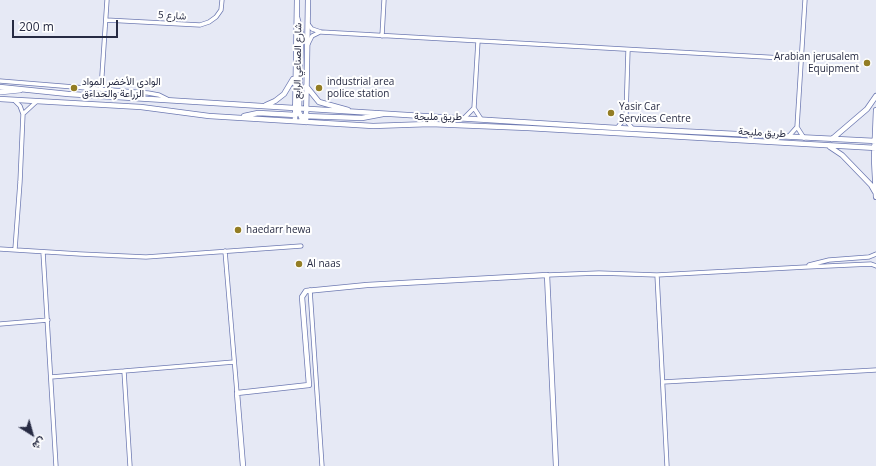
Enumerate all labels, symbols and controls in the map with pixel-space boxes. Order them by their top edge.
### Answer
street label: شارع 5 [157,9,187,23]
scale bar [14,12,120,38]
text: 200 m [19,18,54,35]
street label: شارع الصناعي الرابع [291,23,305,99]
place label: Arabian jerusalem Equipment [774,51,859,74]
marker: Arabian jerusalem Equipment [862,58,872,68]
place label: الوادى الأخضر المواد الزراعة والحداءق [82,76,161,100]
place label: industrial area police station [327,76,394,100]
marker: الوادى الأخضر المواد الزراعة والحداءق [69,83,79,93]
marker: industrial area police station [314,83,324,93]
place label: Yasir Car Services Centre [619,101,691,124]
marker: Yasir Car Services Centre [606,108,616,118]
street label: طريق مليحة [414,111,462,123]
street label: طريق مليحة [738,126,786,140]
place label: haedarr hewa [246,224,311,236]
marker: haedarr hewa [233,225,243,235]
place label: Al naas [307,258,340,270]
marker: Al naas [294,259,304,269]
north arrow [12,414,52,454]
text: ش [30,434,49,454]

